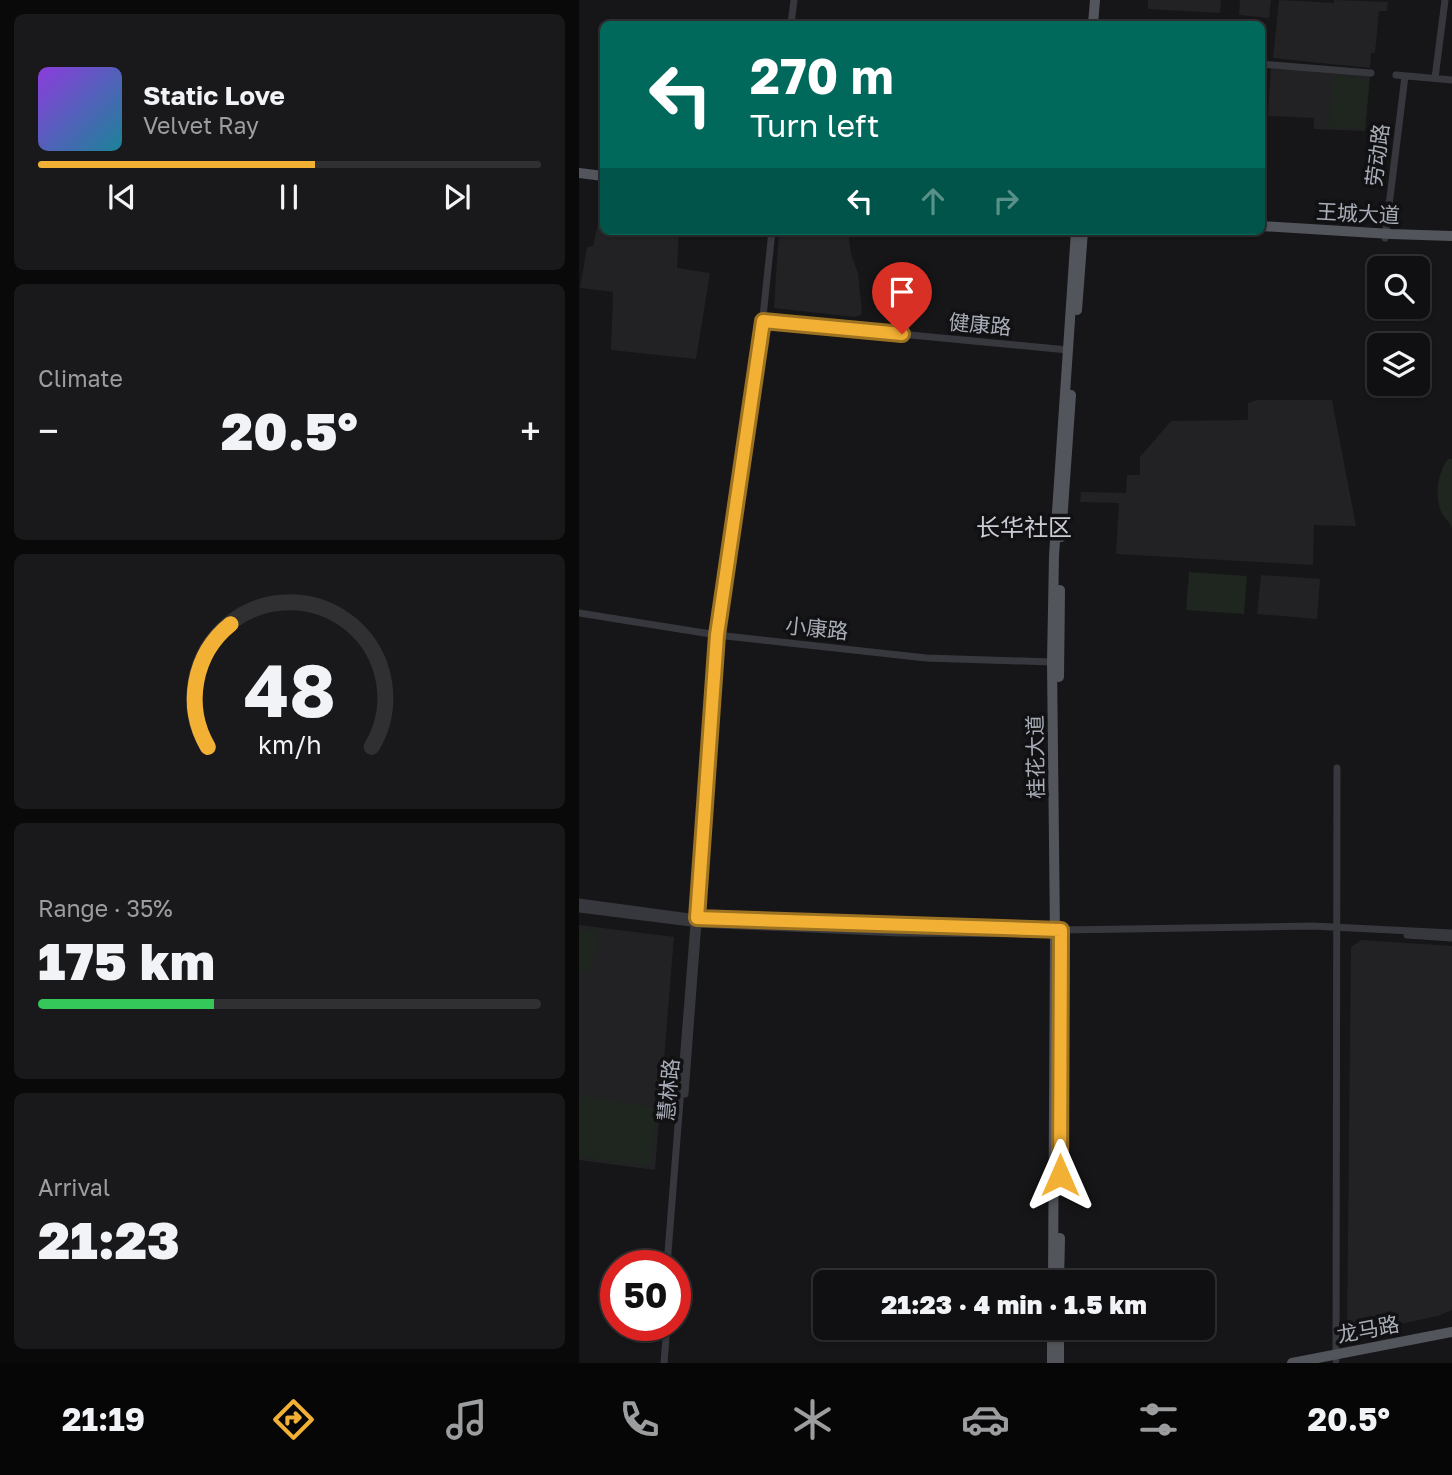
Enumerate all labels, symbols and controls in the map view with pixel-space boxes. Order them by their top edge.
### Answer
text: 270 m [750,46,894,105]
icon: left [635,49,726,140]
text: Static Love [143,80,285,111]
text: Turn left [750,106,879,144]
text: Velvet Ray [143,111,259,139]
street label: 劳动路 [1360,122,1394,188]
icon: previous [103,178,141,216]
icon: pause [270,178,308,216]
icon: next [438,178,476,216]
icon: left [841,182,879,220]
icon: ahead [914,182,952,220]
icon: right [987,182,1025,220]
street label: 王城大道 [1315,198,1401,228]
map controls [1367,256,1430,396]
button: search [1367,256,1430,319]
pin [872,262,932,334]
icon: arrive [883,273,921,311]
street label: 健康路 [947,308,1013,340]
button: layers [1367,333,1430,396]
text: Climate [38,364,123,392]
text: 20.5° [221,399,358,461]
text: − [38,408,59,453]
text: + [520,408,541,453]
district label: 长华社区 [976,512,1072,541]
street label: 小康路 [784,612,850,644]
text: 48 [243,647,336,734]
street label: 桂花大道 [1021,715,1049,799]
text: km/h [258,729,321,760]
text: Range · 35% [38,894,173,922]
text: 175 km [38,929,215,991]
street label: 慧林路 [652,1057,684,1123]
position arrow [1023,1138,1097,1212]
text: Arrival [38,1173,110,1201]
text: 21:23 [38,1208,180,1270]
speed limit sign: 50 [600,1250,691,1341]
text: 21:23 · 4 min · 1.5 km [881,1289,1147,1320]
street label: 龙马路 [1335,1310,1401,1348]
icon: directions [269,1395,318,1444]
icon: music [442,1395,491,1444]
icon: phone [615,1395,664,1444]
icon: climate [788,1395,837,1444]
icon: car [961,1395,1010,1444]
icon: filters [1134,1395,1183,1444]
text: 21:19 [62,1400,145,1438]
text: 20.5° [1307,1400,1390,1438]

